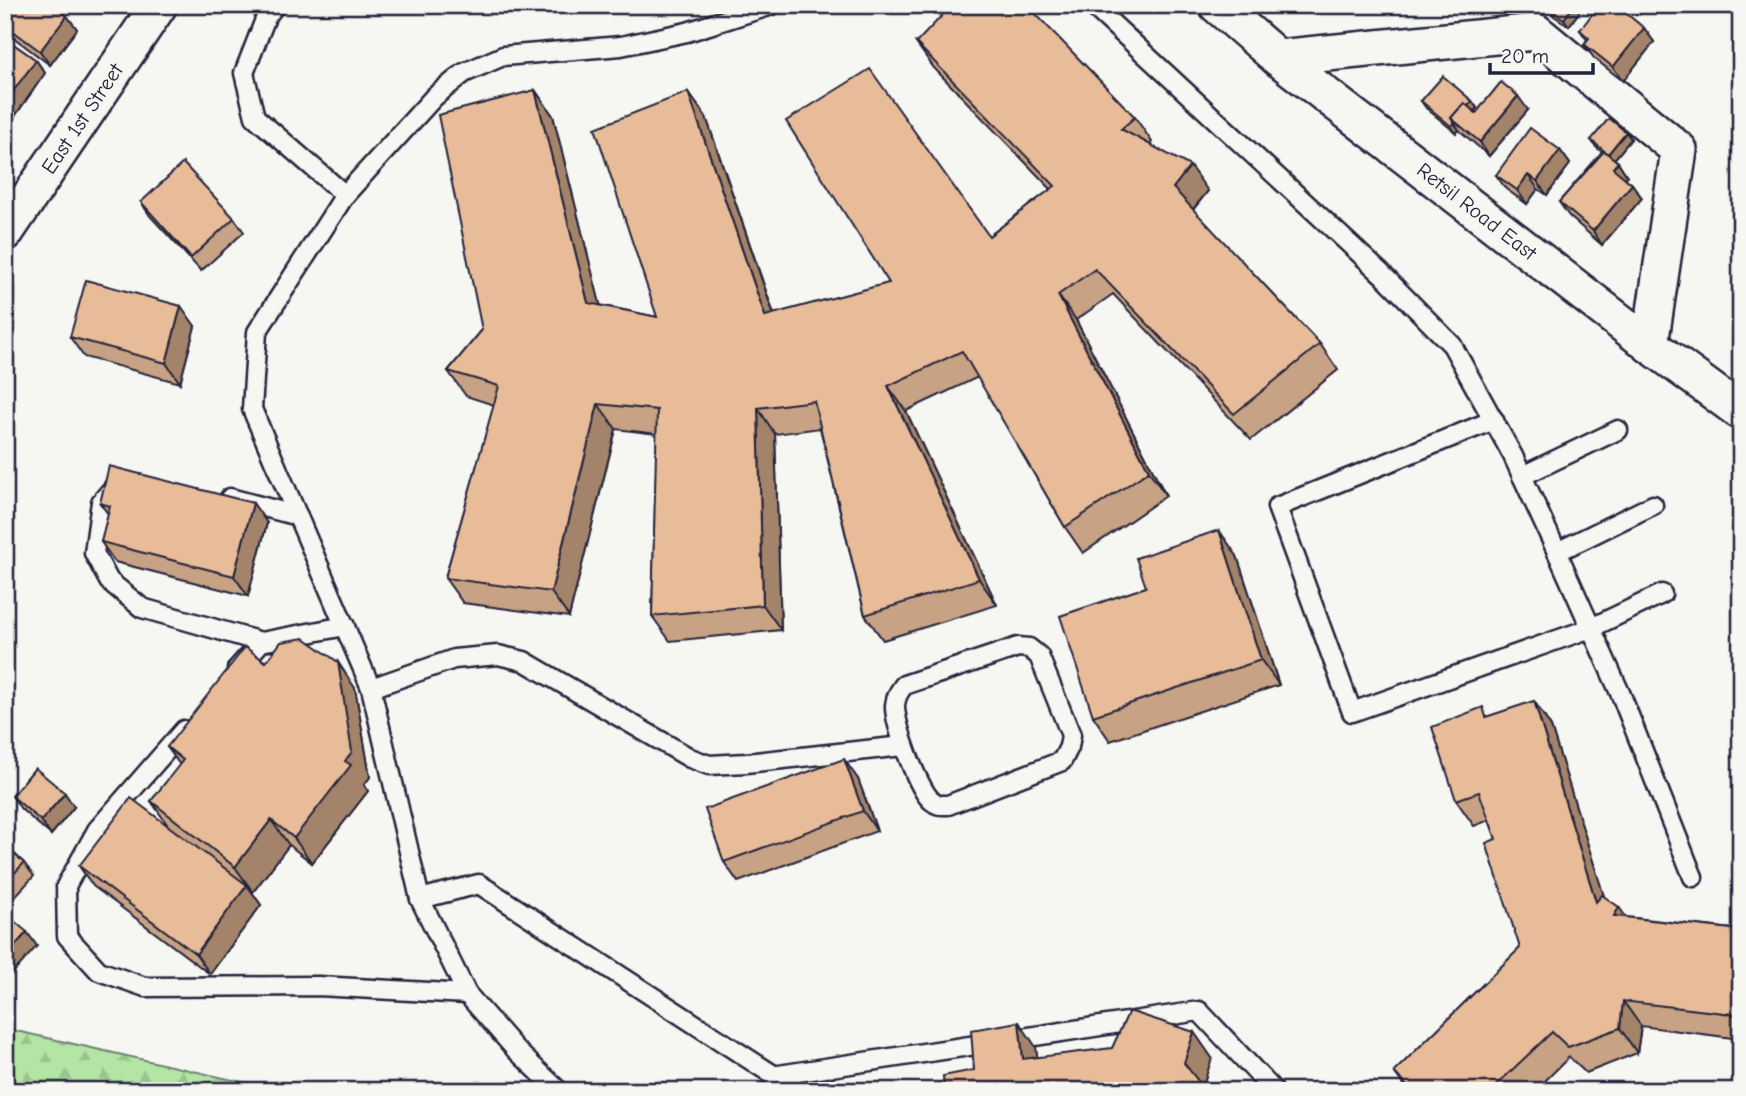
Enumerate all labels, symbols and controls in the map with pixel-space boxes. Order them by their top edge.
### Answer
scale bar [1490,32,1594,76]
text: 20 m [1501,44,1549,68]
street label: East 1st Street [36,58,129,178]
street label: Retsil Road East [1412,158,1542,266]

